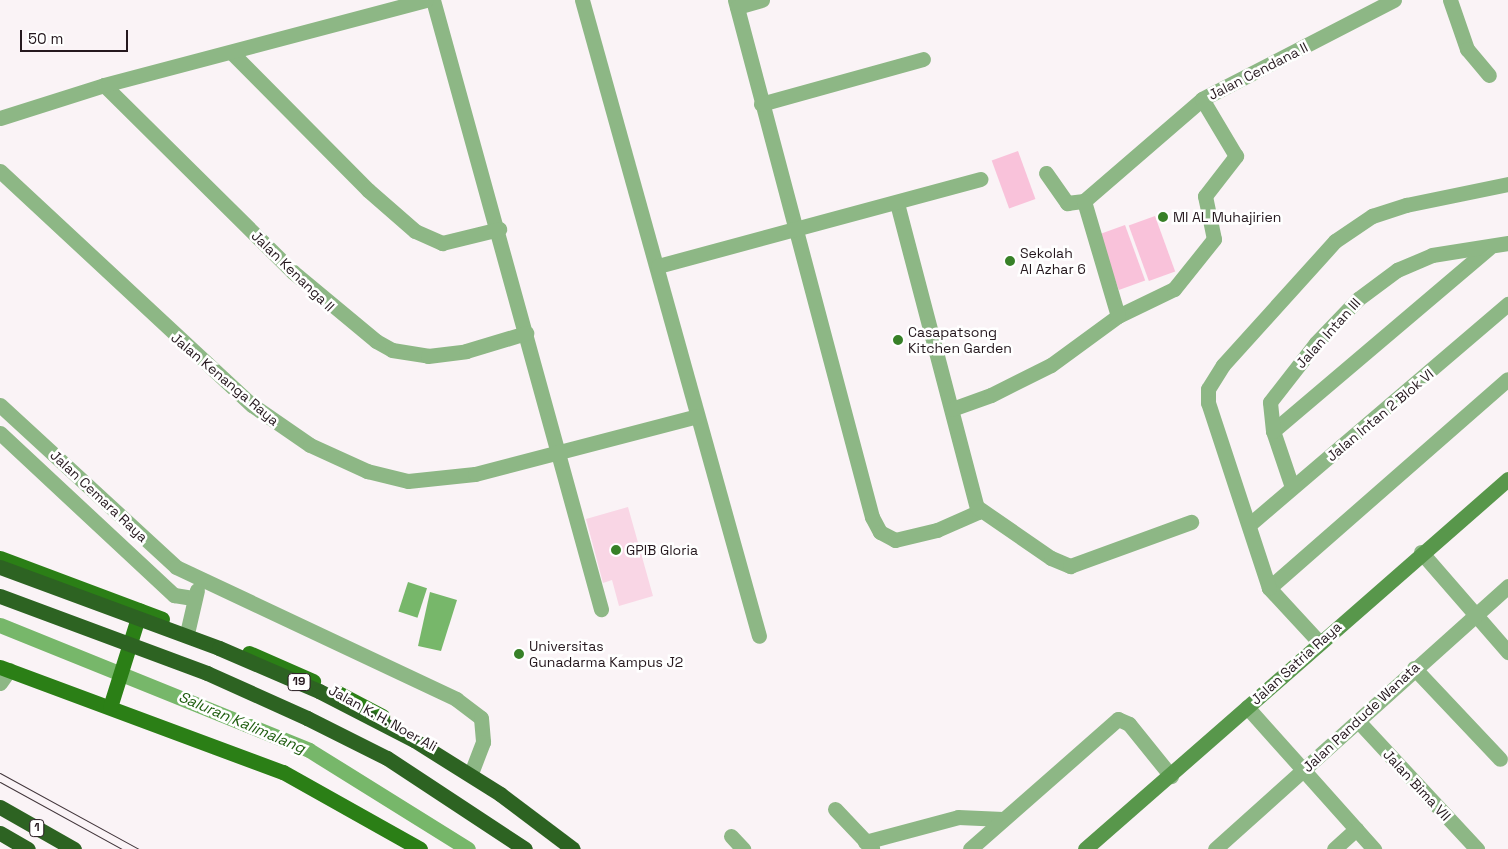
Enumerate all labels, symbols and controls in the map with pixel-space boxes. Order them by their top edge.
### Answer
scale bar [22,20,130,52]
text: 50 m [28,29,63,48]
street label: Jalan Cendana II [1205,39,1311,103]
place label: MI AL Muhajirien [1173,209,1282,225]
marker: MI AL Muhajirien [1157,211,1169,223]
street label: Jalan Kenanga II [248,227,338,315]
place label: Sekolah Al Azhar 6 [1020,245,1086,278]
marker: Sekolah Al Azhar 6 [1004,255,1016,267]
street label: Jalan Intan III [1292,295,1364,371]
place label: Casapatsong Kitchen Garden [908,324,1012,357]
street label: Jalan Kenanga Raya [168,329,282,429]
marker: Casapatsong Kitchen Garden [892,334,904,346]
street label: Jalan Intan 2 Blok VI [1323,365,1437,465]
street label: Jalan Cemara Raya [47,447,151,545]
place label: GPIB Gloria [626,542,698,558]
marker: GPIB Gloria [610,544,622,556]
street label: Jalan Satria Raya [1247,618,1345,708]
place label: Universitas Gunadarma Kampus J2 [529,638,683,670]
marker: Universitas Gunadarma Kampus J2 [513,648,525,660]
street label: Jalan Pandude Wanata [1299,658,1423,776]
road number: 19 [286,672,312,692]
street label: Jalan K. H. Noer Ali [325,681,441,755]
water label: Saluran Kalimalang [176,687,308,757]
street label: Jalan Bima VII [1380,746,1454,824]
road number: 1 [28,818,46,838]

